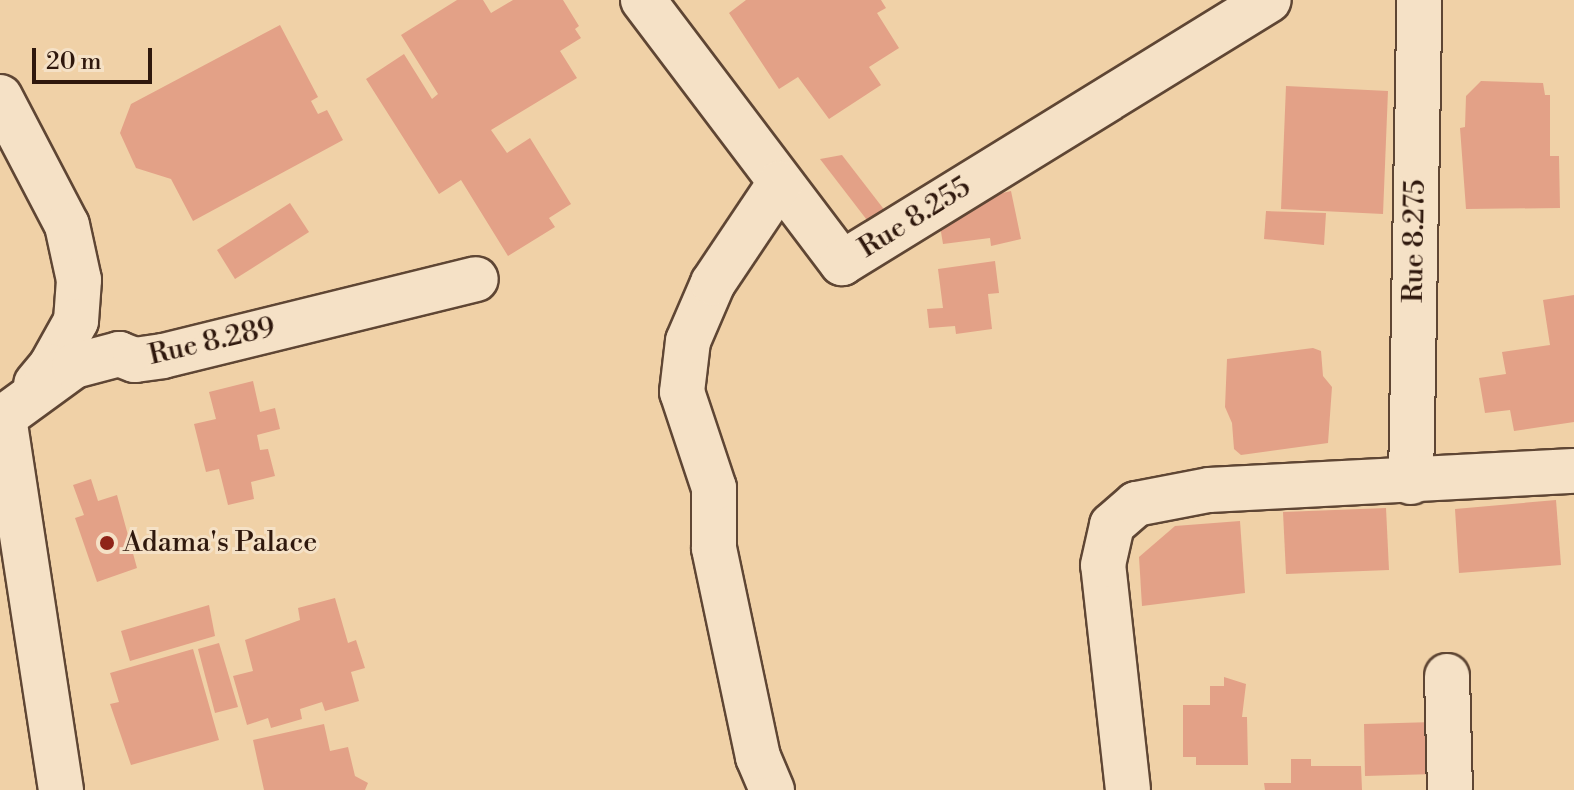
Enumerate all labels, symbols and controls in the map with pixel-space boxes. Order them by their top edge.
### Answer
scale bar [36,32,156,82]
text: 20 m [46,47,102,77]
street label: Rue 8.255 [853,170,977,266]
street label: Rue 8.275 [1397,179,1433,303]
street label: Rue 8.289 [145,311,279,373]
place label: Adama's Palace [123,526,317,560]
marker: Adama's Palace [98,534,116,552]

